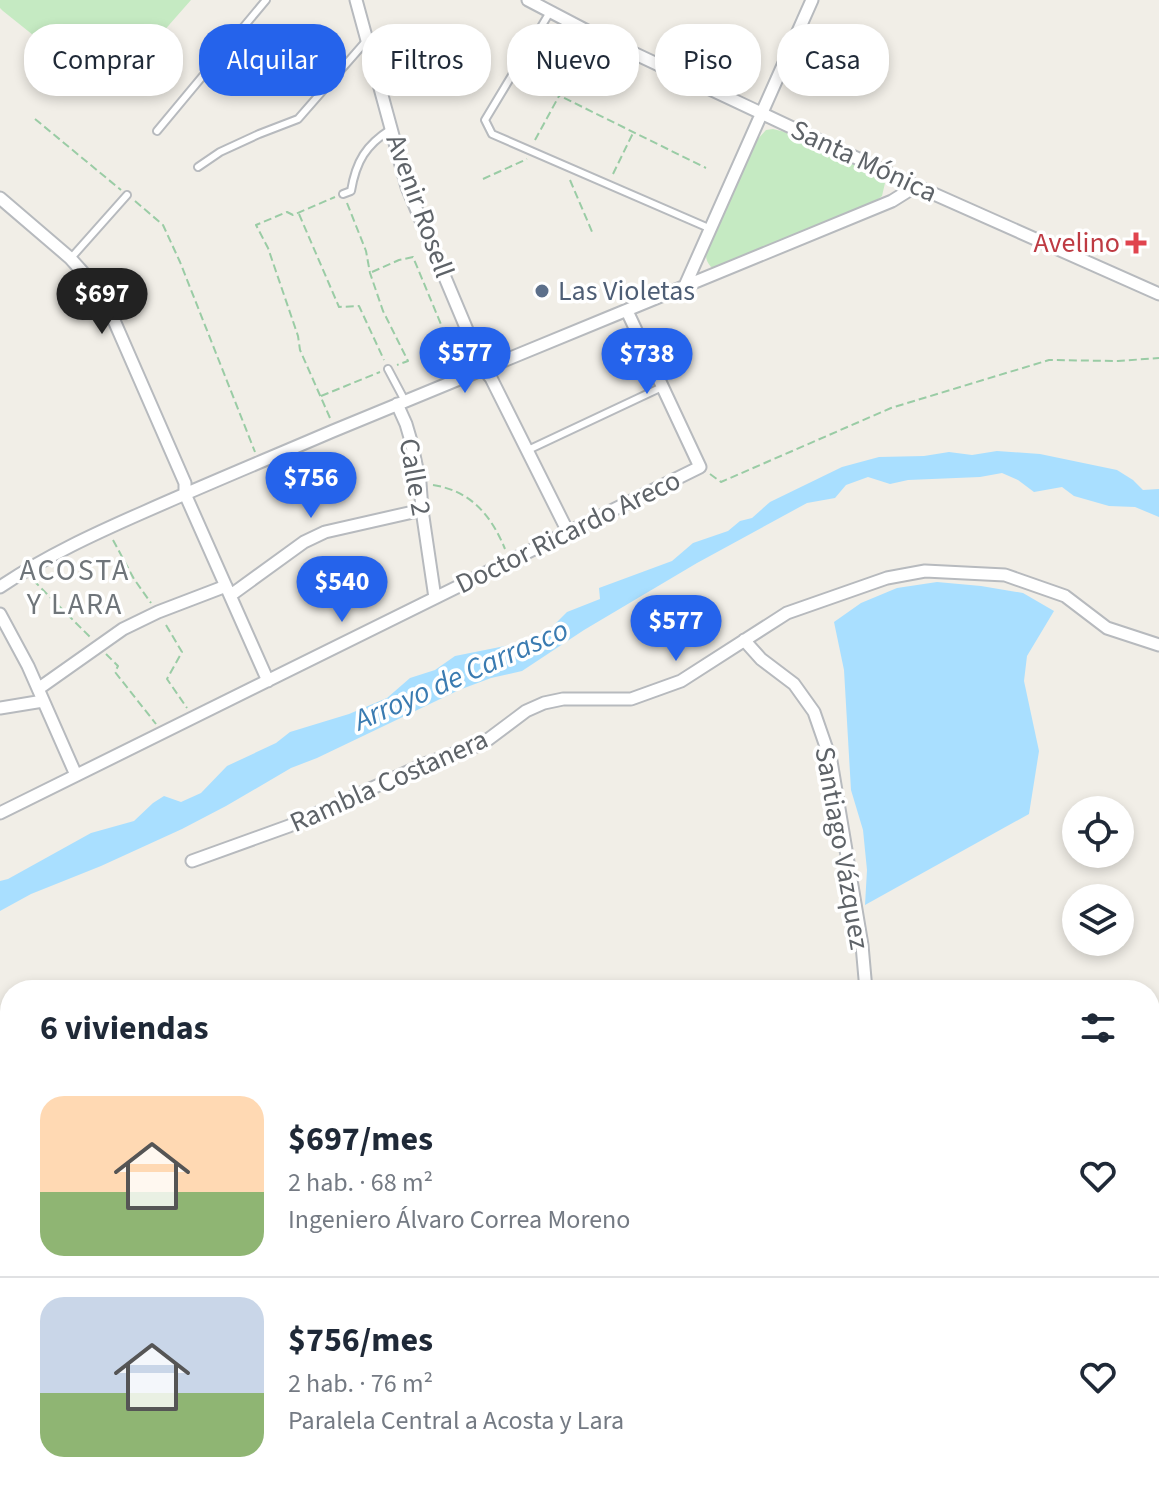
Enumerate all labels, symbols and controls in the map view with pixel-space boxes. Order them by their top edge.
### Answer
chip: Comprar [24,24,183,96]
chip: Alquilar [199,24,346,96]
chip: Filtros [362,24,491,96]
chip: Nuevo [507,24,639,96]
chip: Piso [655,24,761,96]
chip: Casa [777,24,889,96]
street label: Santa Mónica [784,110,944,212]
street label: Avenir Rosell [376,129,464,283]
place label: Avelino [1034,223,1120,263]
marker: Avelino [1127,234,1145,252]
pin: $697 [55,268,149,336]
place label: Las Violetas [558,271,695,311]
text: $697 [75,275,129,312]
marker: Las Violetas [533,282,551,300]
pin: $577 [418,327,512,395]
pin: $738 [600,328,694,396]
text: $577 [438,334,492,371]
text: $738 [620,335,674,372]
street label: Calle 2 [389,435,441,519]
pin: $756 [264,452,358,520]
text: $756 [284,459,338,496]
street label: Doctor Ricardo Areco [449,460,687,604]
district label: ACOSTA Y LARA [20,549,130,626]
pin: $540 [295,556,389,624]
text: $540 [315,563,369,600]
pin: $577 [629,595,723,663]
text: $577 [649,602,703,639]
water label: Arroyo de Carrasco [345,608,575,742]
street label: Rambla Costanera [284,719,494,843]
street label: Santiago Vázquez [804,743,880,953]
map controls [1062,796,1134,956]
button: locate [1062,796,1134,868]
button: layers [1062,884,1134,956]
text: 6 viviendas [40,1004,209,1053]
icon: filters [1076,1006,1120,1050]
text: $697/mes [288,1115,433,1164]
icon: home [104,1128,200,1224]
icon: heart [1076,1154,1120,1198]
text: 2 hab. · 68 m² [288,1164,433,1201]
text: Ingeniero Álvaro Correa Moreno [288,1201,630,1238]
text: $756/mes [288,1316,433,1365]
icon: home [104,1329,200,1425]
icon: heart [1076,1355,1120,1399]
text: 2 hab. · 76 m² [288,1365,433,1402]
text: Paralela Central a Acosta y Lara [288,1402,624,1439]

